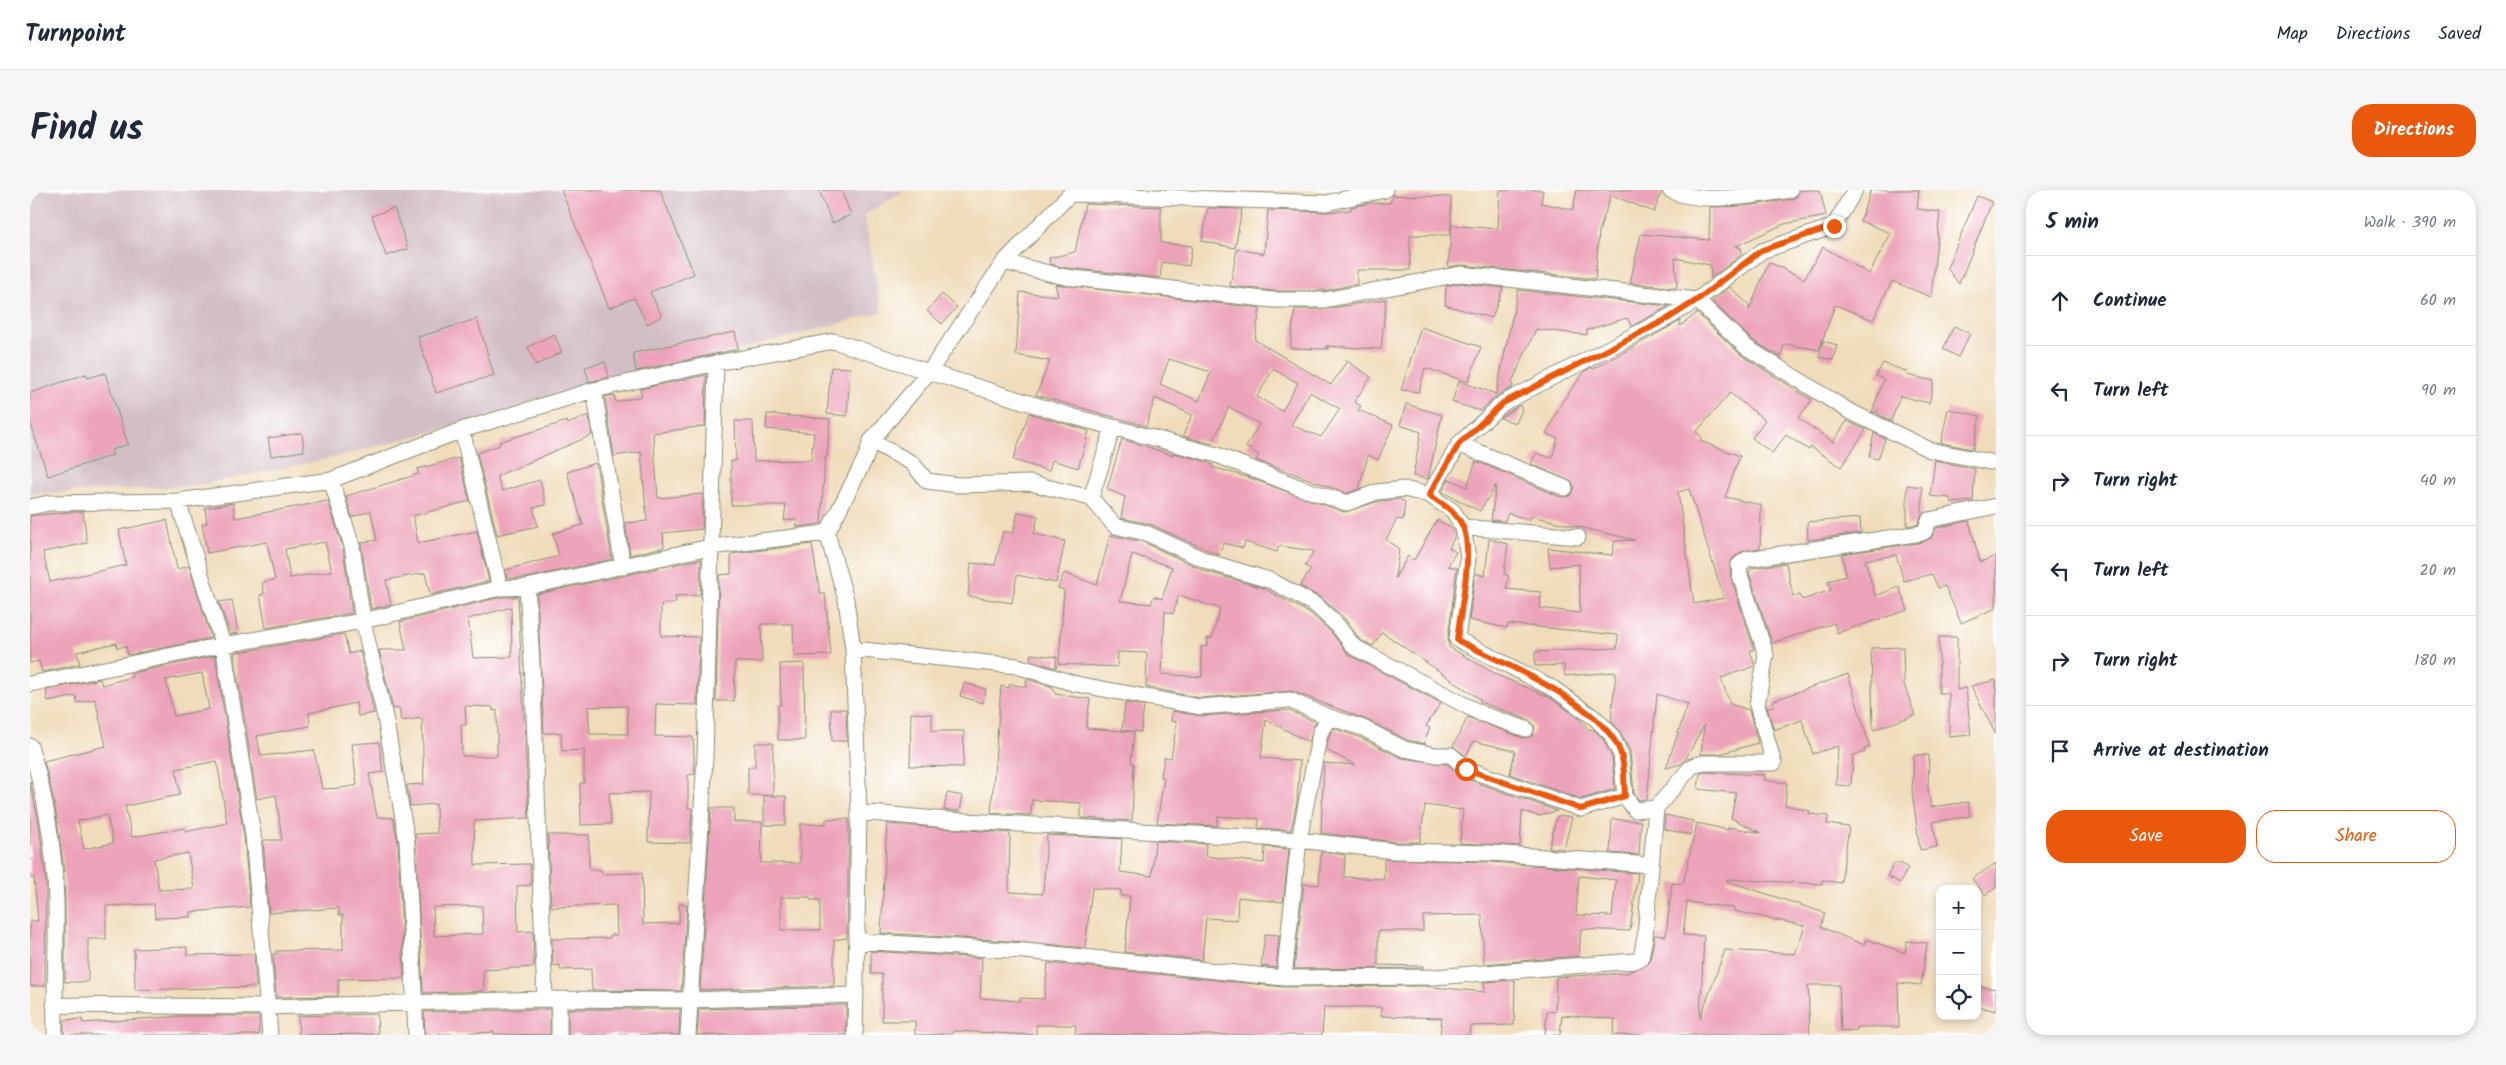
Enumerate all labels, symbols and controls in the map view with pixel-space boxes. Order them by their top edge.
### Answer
text: Turnpoint [25,15,126,54]
text: Map [2276,20,2308,49]
text: Directions [2336,20,2410,49]
text: Saved [2438,20,2481,49]
text: Find us [30,102,143,158]
button: Directions [2352,104,2476,157]
text: 5 min [2046,206,2099,239]
text: Walk · 390 m [2364,210,2456,235]
route end [1823,215,1846,238]
text: Continue [2093,286,2166,316]
icon: ahead [2046,287,2074,315]
text: 60 m [2420,288,2456,313]
text: Turn left [2093,376,2168,406]
icon: left [2046,377,2074,405]
text: 90 m [2421,378,2456,403]
text: Turn right [2093,466,2178,496]
icon: right [2046,467,2074,495]
text: 40 m [2420,468,2456,493]
text: Turn left [2093,556,2168,586]
icon: left [2046,557,2074,585]
text: 20 m [2420,558,2456,583]
text: Turn right [2093,646,2178,676]
icon: right [2046,647,2074,675]
text: 180 m [2414,648,2456,673]
text: Arrive at destination [2093,736,2269,766]
icon: arrive [2046,737,2074,765]
route start [1455,758,1478,781]
button: Save [2046,810,2246,863]
button: Share [2256,810,2456,863]
map controls [1936,885,1981,1020]
button: + [1936,885,1981,930]
button: − [1936,930,1981,975]
button: locate [1936,975,1981,1020]

